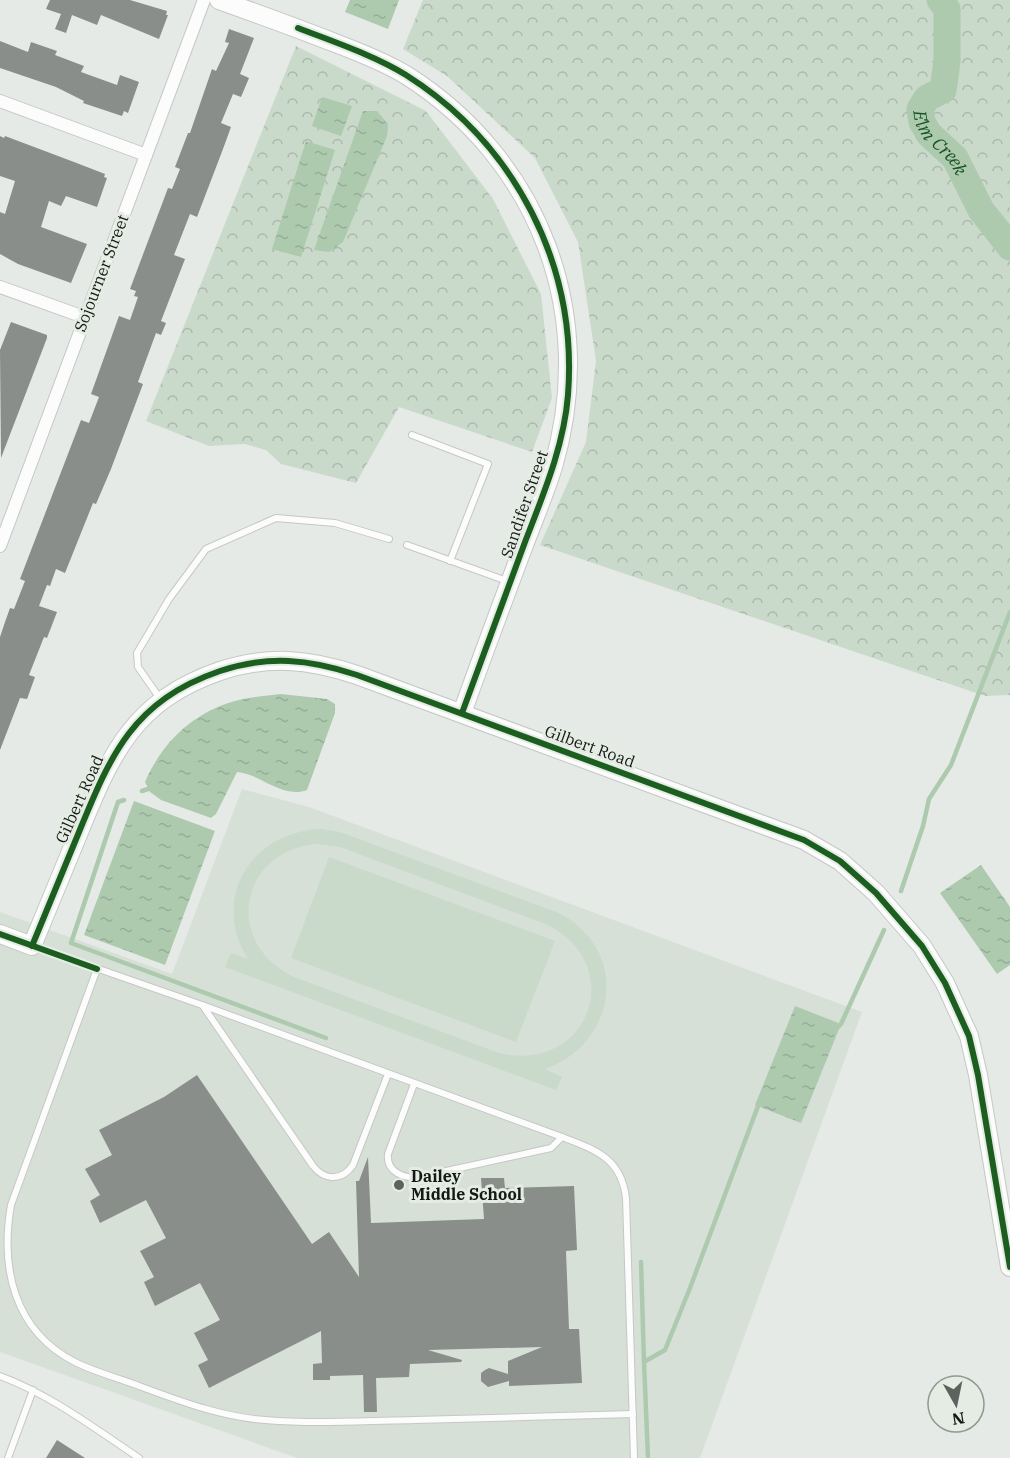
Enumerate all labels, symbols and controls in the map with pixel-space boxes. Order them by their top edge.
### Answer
water label: Elm Creek [909,107,973,179]
street label: Sojourner Street [69,211,133,334]
street label: Sandifer Street [496,447,552,561]
street label: Gilbert Road [542,720,638,772]
street label: Gilbert Road [51,752,107,846]
place label: Dailey Middle School [411,1166,522,1204]
marker: Dailey Middle School [392,1178,406,1192]
north arrow [926,1374,986,1434]
text: N [951,1408,966,1430]

